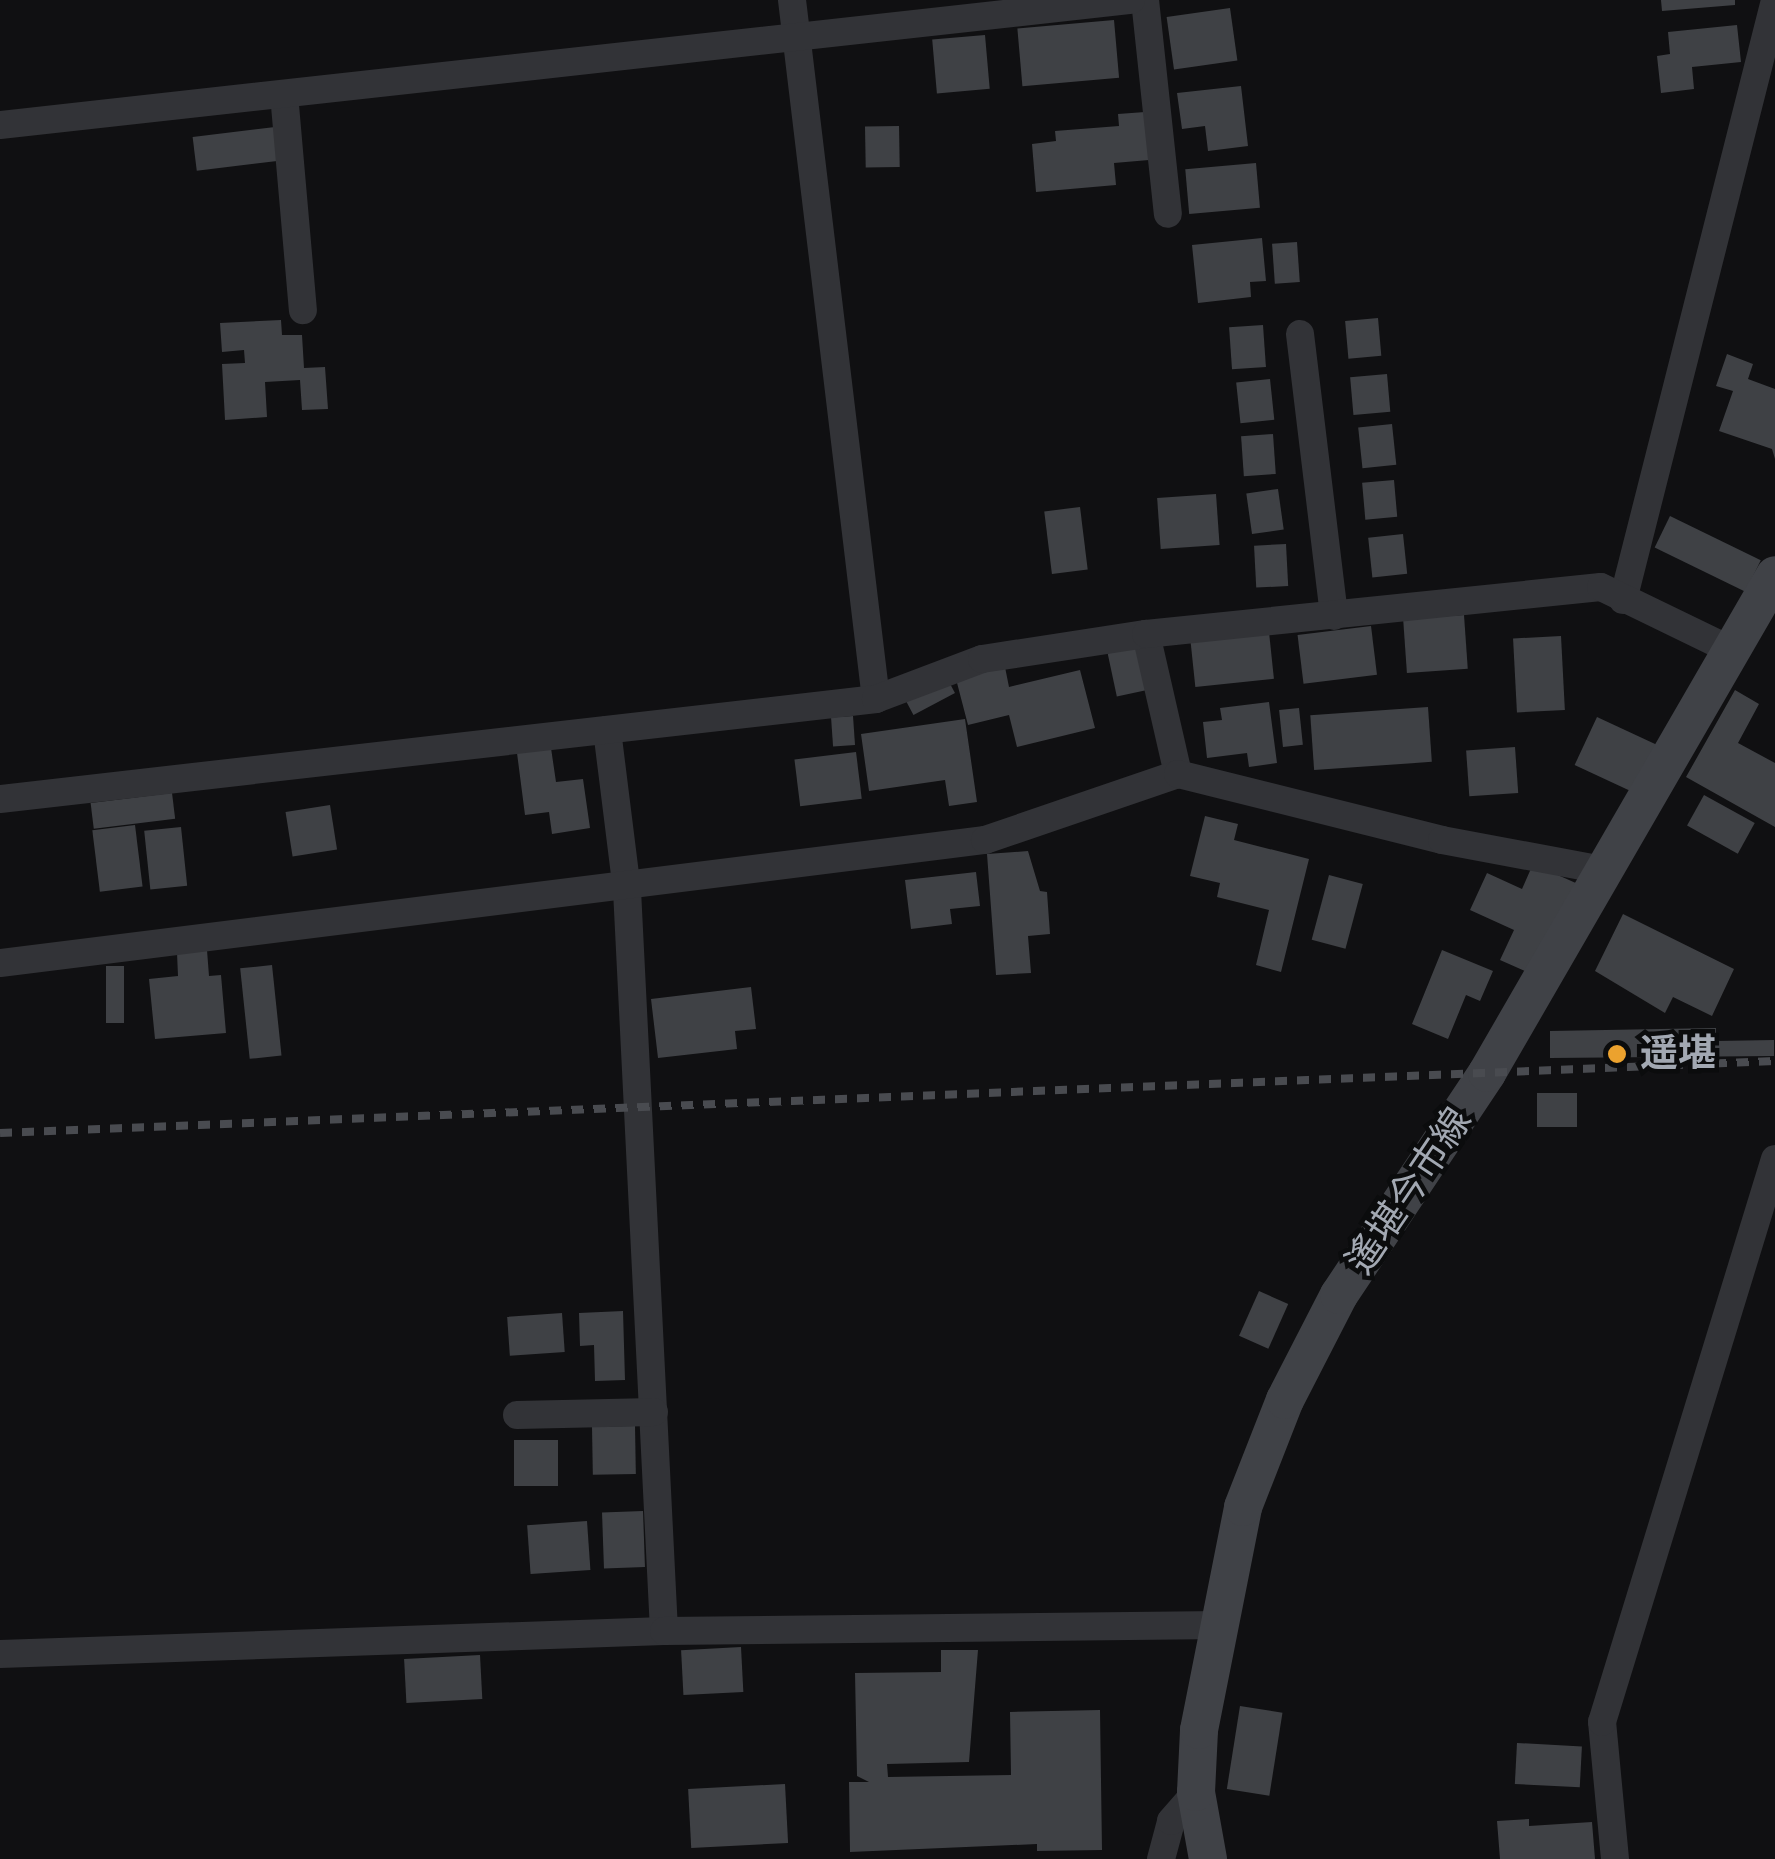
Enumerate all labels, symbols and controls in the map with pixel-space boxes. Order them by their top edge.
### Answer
place label: 遥堪 [1640,1031,1716,1077]
marker: 遥堪 [1604,1041,1630,1067]
street label: 遙堪今市線 [1337,1099,1481,1283]

